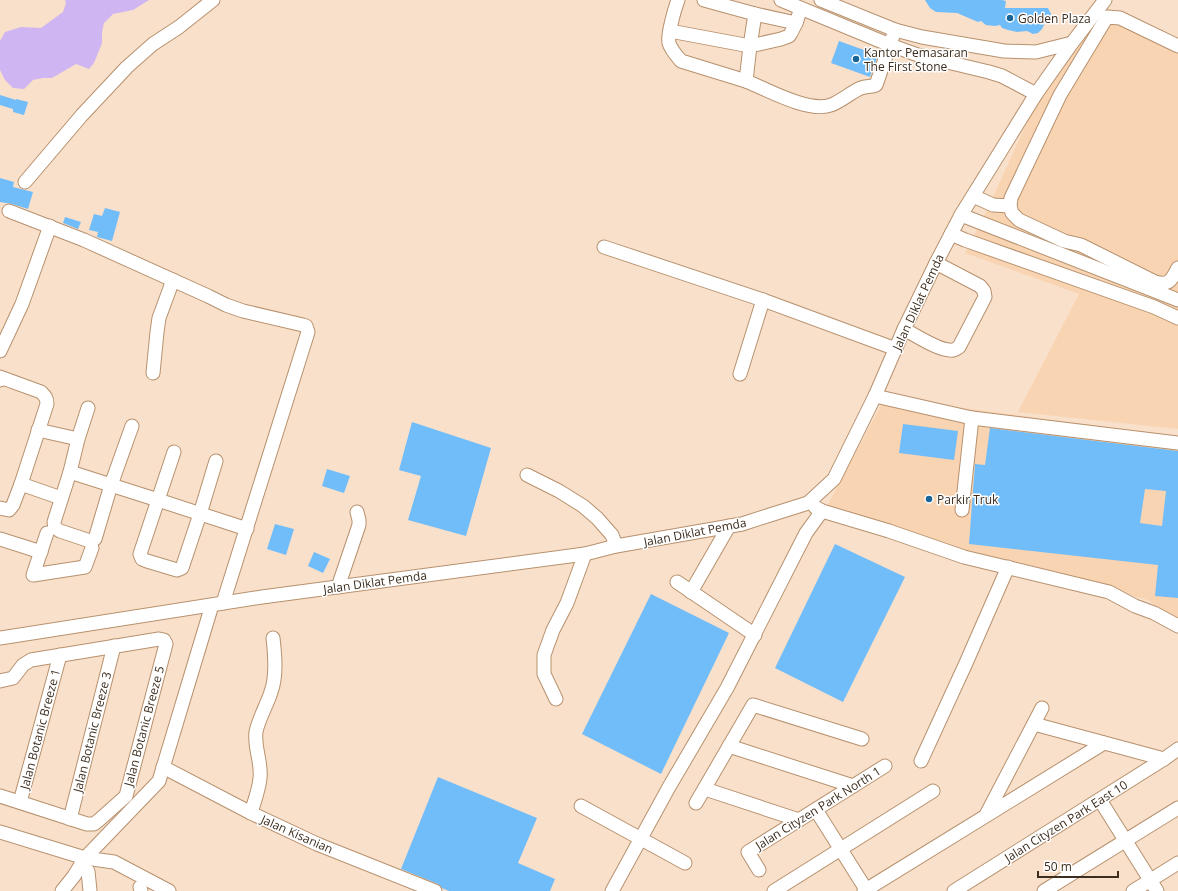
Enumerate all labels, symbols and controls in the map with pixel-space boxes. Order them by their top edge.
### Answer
place label: Golden Plaza [1018,10,1091,27]
marker: Golden Plaza [1005,13,1015,23]
place label: Kantor Pemasaran The First Stone [864,44,968,75]
marker: Kantor Pemasaran The First Stone [851,54,861,64]
street label: Jalan Diklat Pemda [888,251,948,354]
place label: Parkir Truk [937,491,999,508]
marker: Parkir Truk [924,494,934,504]
street label: Jalan Diklat Pemda [641,514,748,550]
street label: Jalan Diklat Pemda [321,566,428,598]
street label: Jalan Botanic Breeze 5 [120,664,168,789]
street label: Jalan Botanic Breeze 1 [16,667,64,792]
street label: Jalan Botanic Breeze 3 [69,670,115,795]
street label: Jalan Cityzen Park North 1 [751,762,884,854]
street label: Jalan Cityzen Park East 10 [1000,776,1131,866]
street label: Jalan Kisanian [257,810,336,857]
scale bar [1038,853,1118,879]
text: 50 m [1044,858,1072,875]

